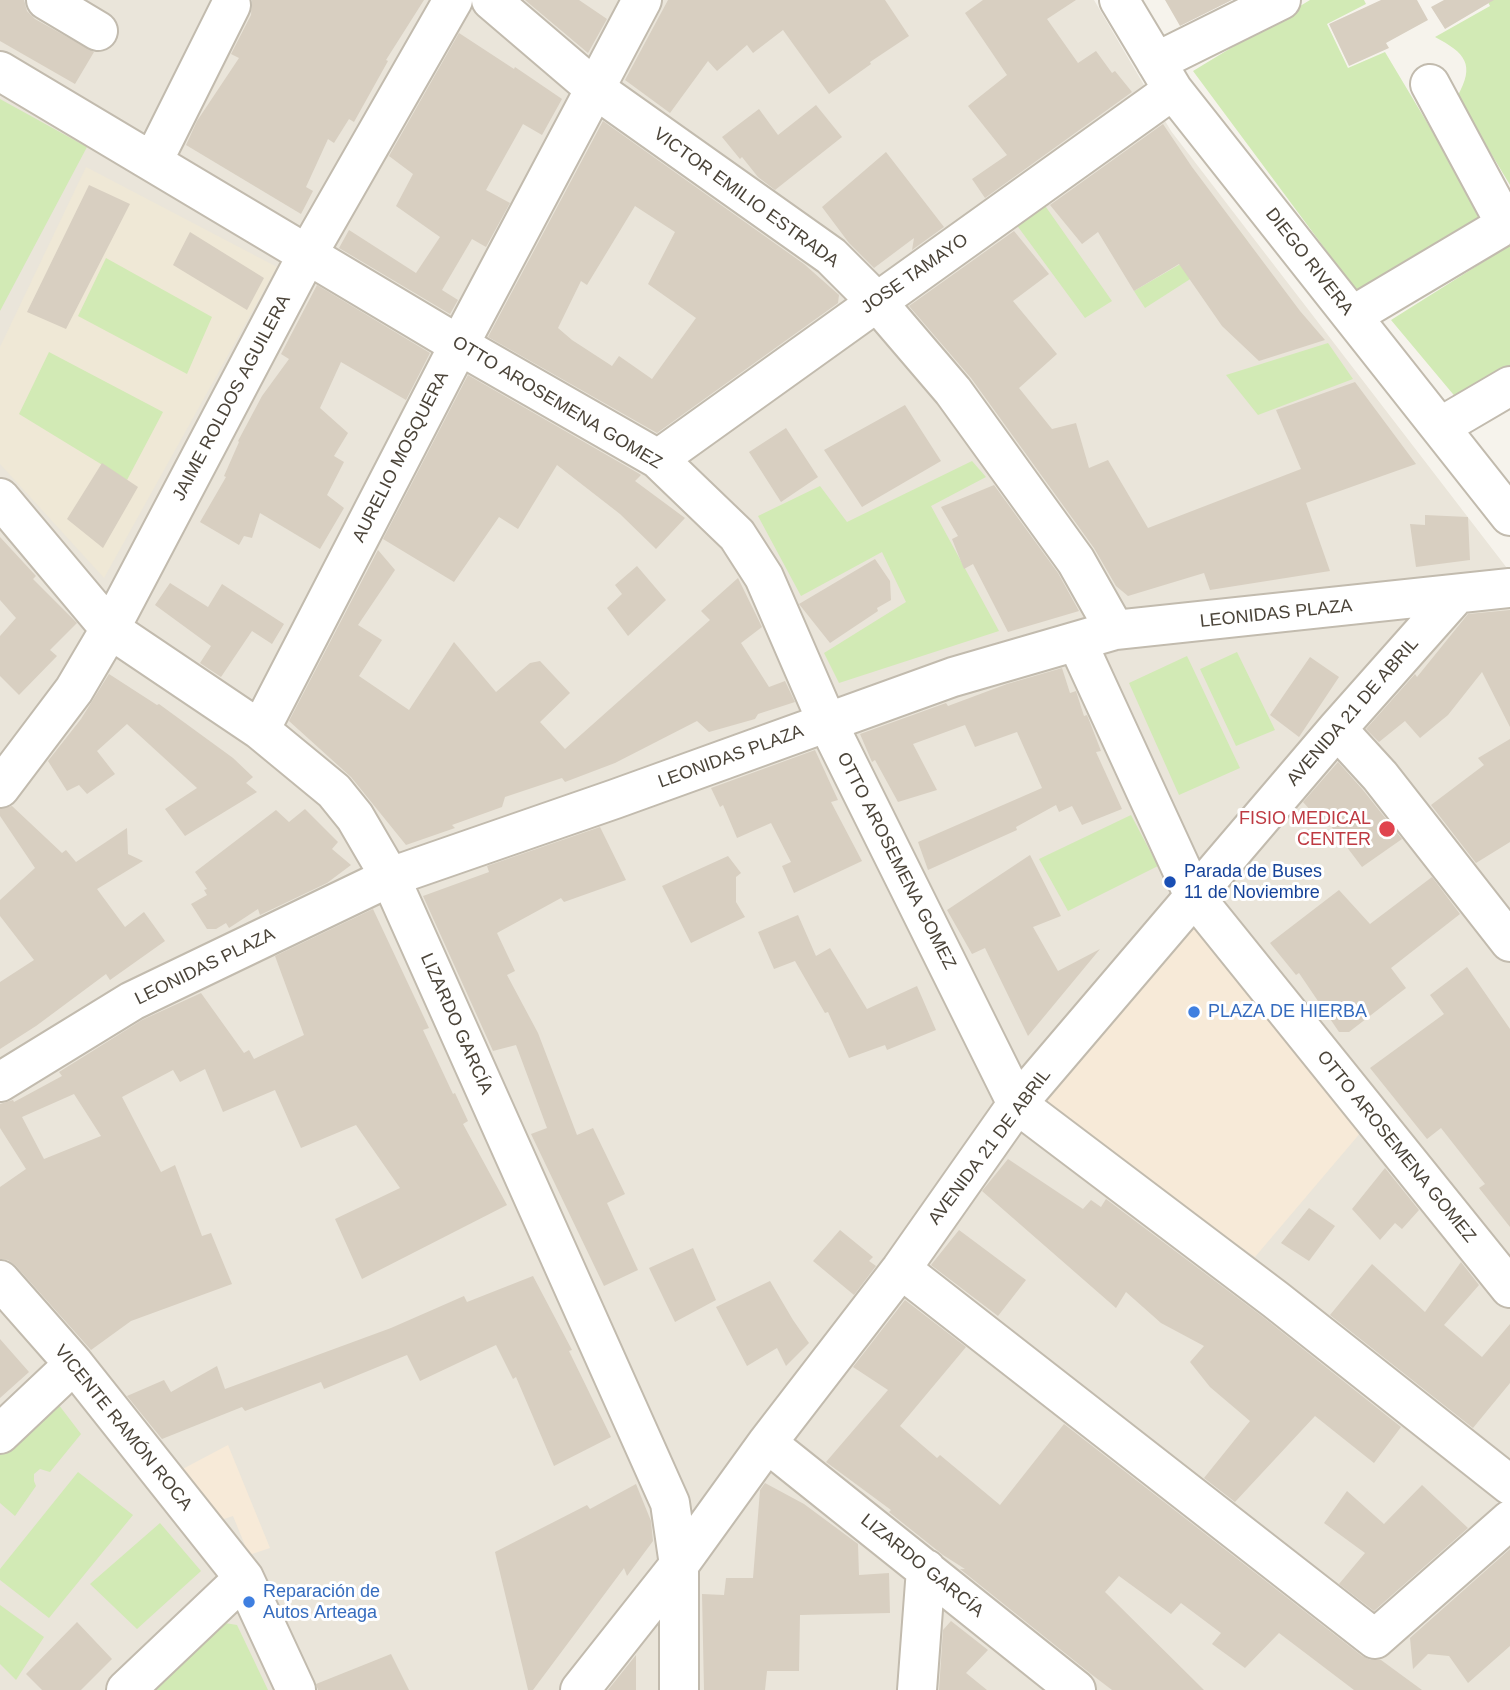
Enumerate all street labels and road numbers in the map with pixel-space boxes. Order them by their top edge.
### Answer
street label: VICTOR EMILIO ESTRADA [649,124,843,272]
street label: DIEGO RIVERA [1260,204,1358,320]
street label: JOSE TAMAYO [857,229,973,319]
street label: JAIME ROLDOS AGUILERA [168,291,296,505]
street label: OTTO AROSEMENA GOMEZ [448,332,666,474]
street label: AURELIO MOSQUERA [348,368,454,546]
street label: LEONIDAS PLAZA [1199,595,1353,633]
street label: AVENIDA 21 DE ABRIL [1283,633,1423,791]
street label: LEONIDAS PLAZA [655,721,807,793]
street label: OTTO AROSEMENA GOMEZ [832,749,960,973]
street label: LEONIDAS PLAZA [131,924,279,1010]
street label: LIZARDO GARCÍA [415,950,497,1098]
street label: OTTO AROSEMENA GOMEZ [1312,1047,1480,1247]
street label: AVENIDA 21 DE ABRIL [924,1065,1056,1229]
street label: VICENTE RAMÓN ROCA [49,1341,197,1515]
street label: LIZARDO GARCÍA [856,1510,988,1622]

